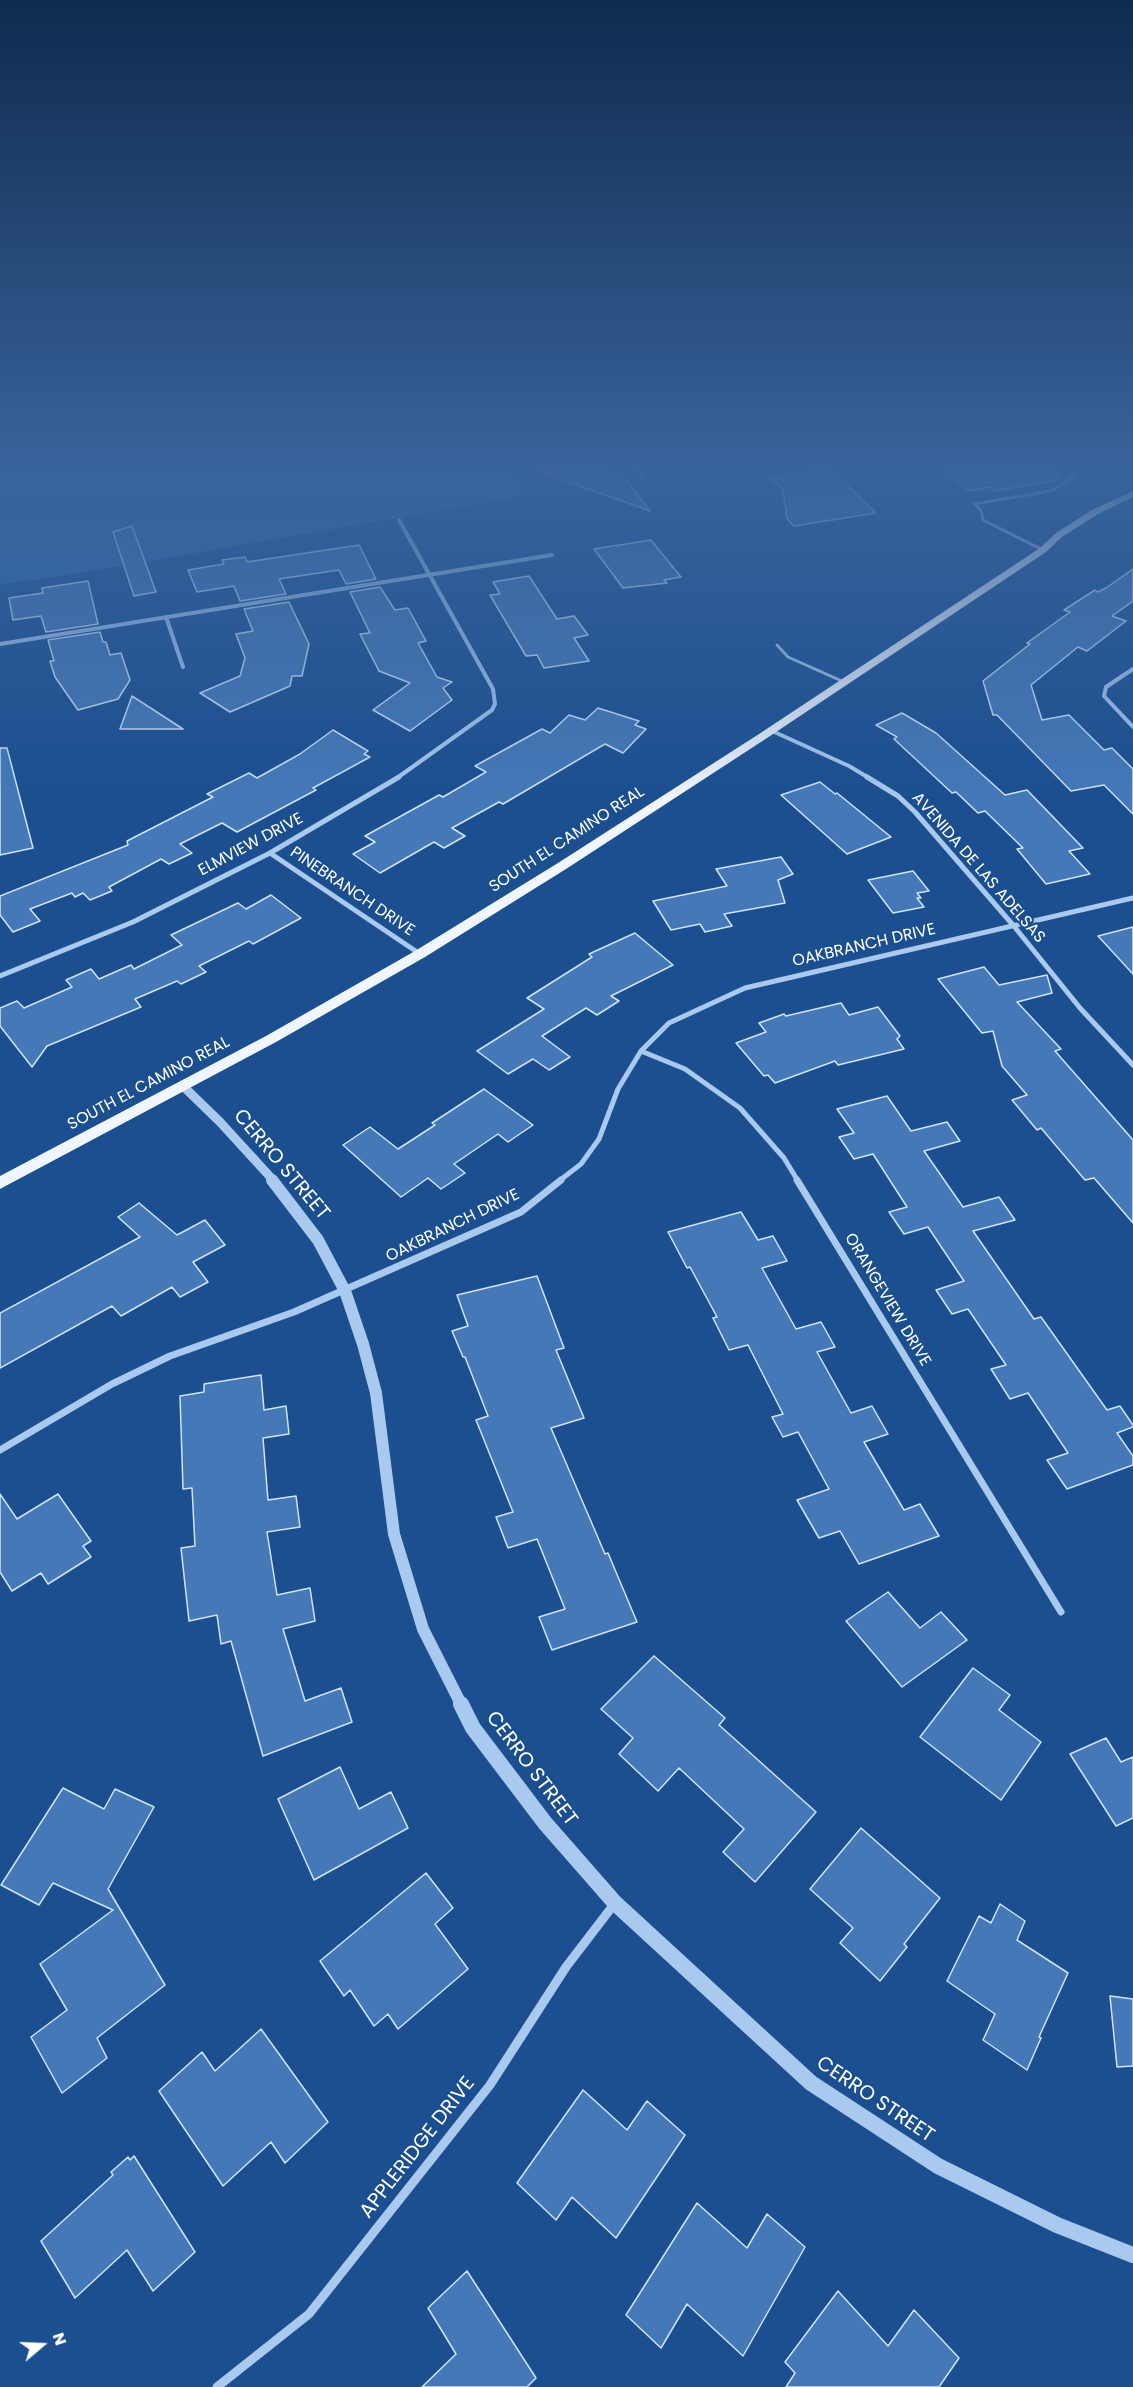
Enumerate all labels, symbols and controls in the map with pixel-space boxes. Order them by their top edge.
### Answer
street label: SOUTH EL CAMINO REAL [486,783,648,897]
street label: AVENIDA DE LAS ADELSAS [907,789,1049,947]
street label: ELMVIEW DRIVE [195,809,307,881]
street label: PINEBRANCH DRIVE [286,843,418,941]
street label: OAKBRANCH DRIVE [791,920,937,972]
street label: SOUTH EL CAMINO REAL [65,1033,233,1135]
street label: CERRO STREET [228,1105,334,1225]
street label: OAKBRANCH DRIVE [383,1185,523,1267]
street label: ORANGEVIEW DRIVE [840,1230,934,1370]
street label: CERRO STREET [480,1707,582,1831]
street label: CERRO STREET [811,2052,939,2148]
street label: APPLERIDGE DRIVE [355,2072,481,2224]
north arrow [12,2315,72,2375]
text: N [47,2330,72,2348]

